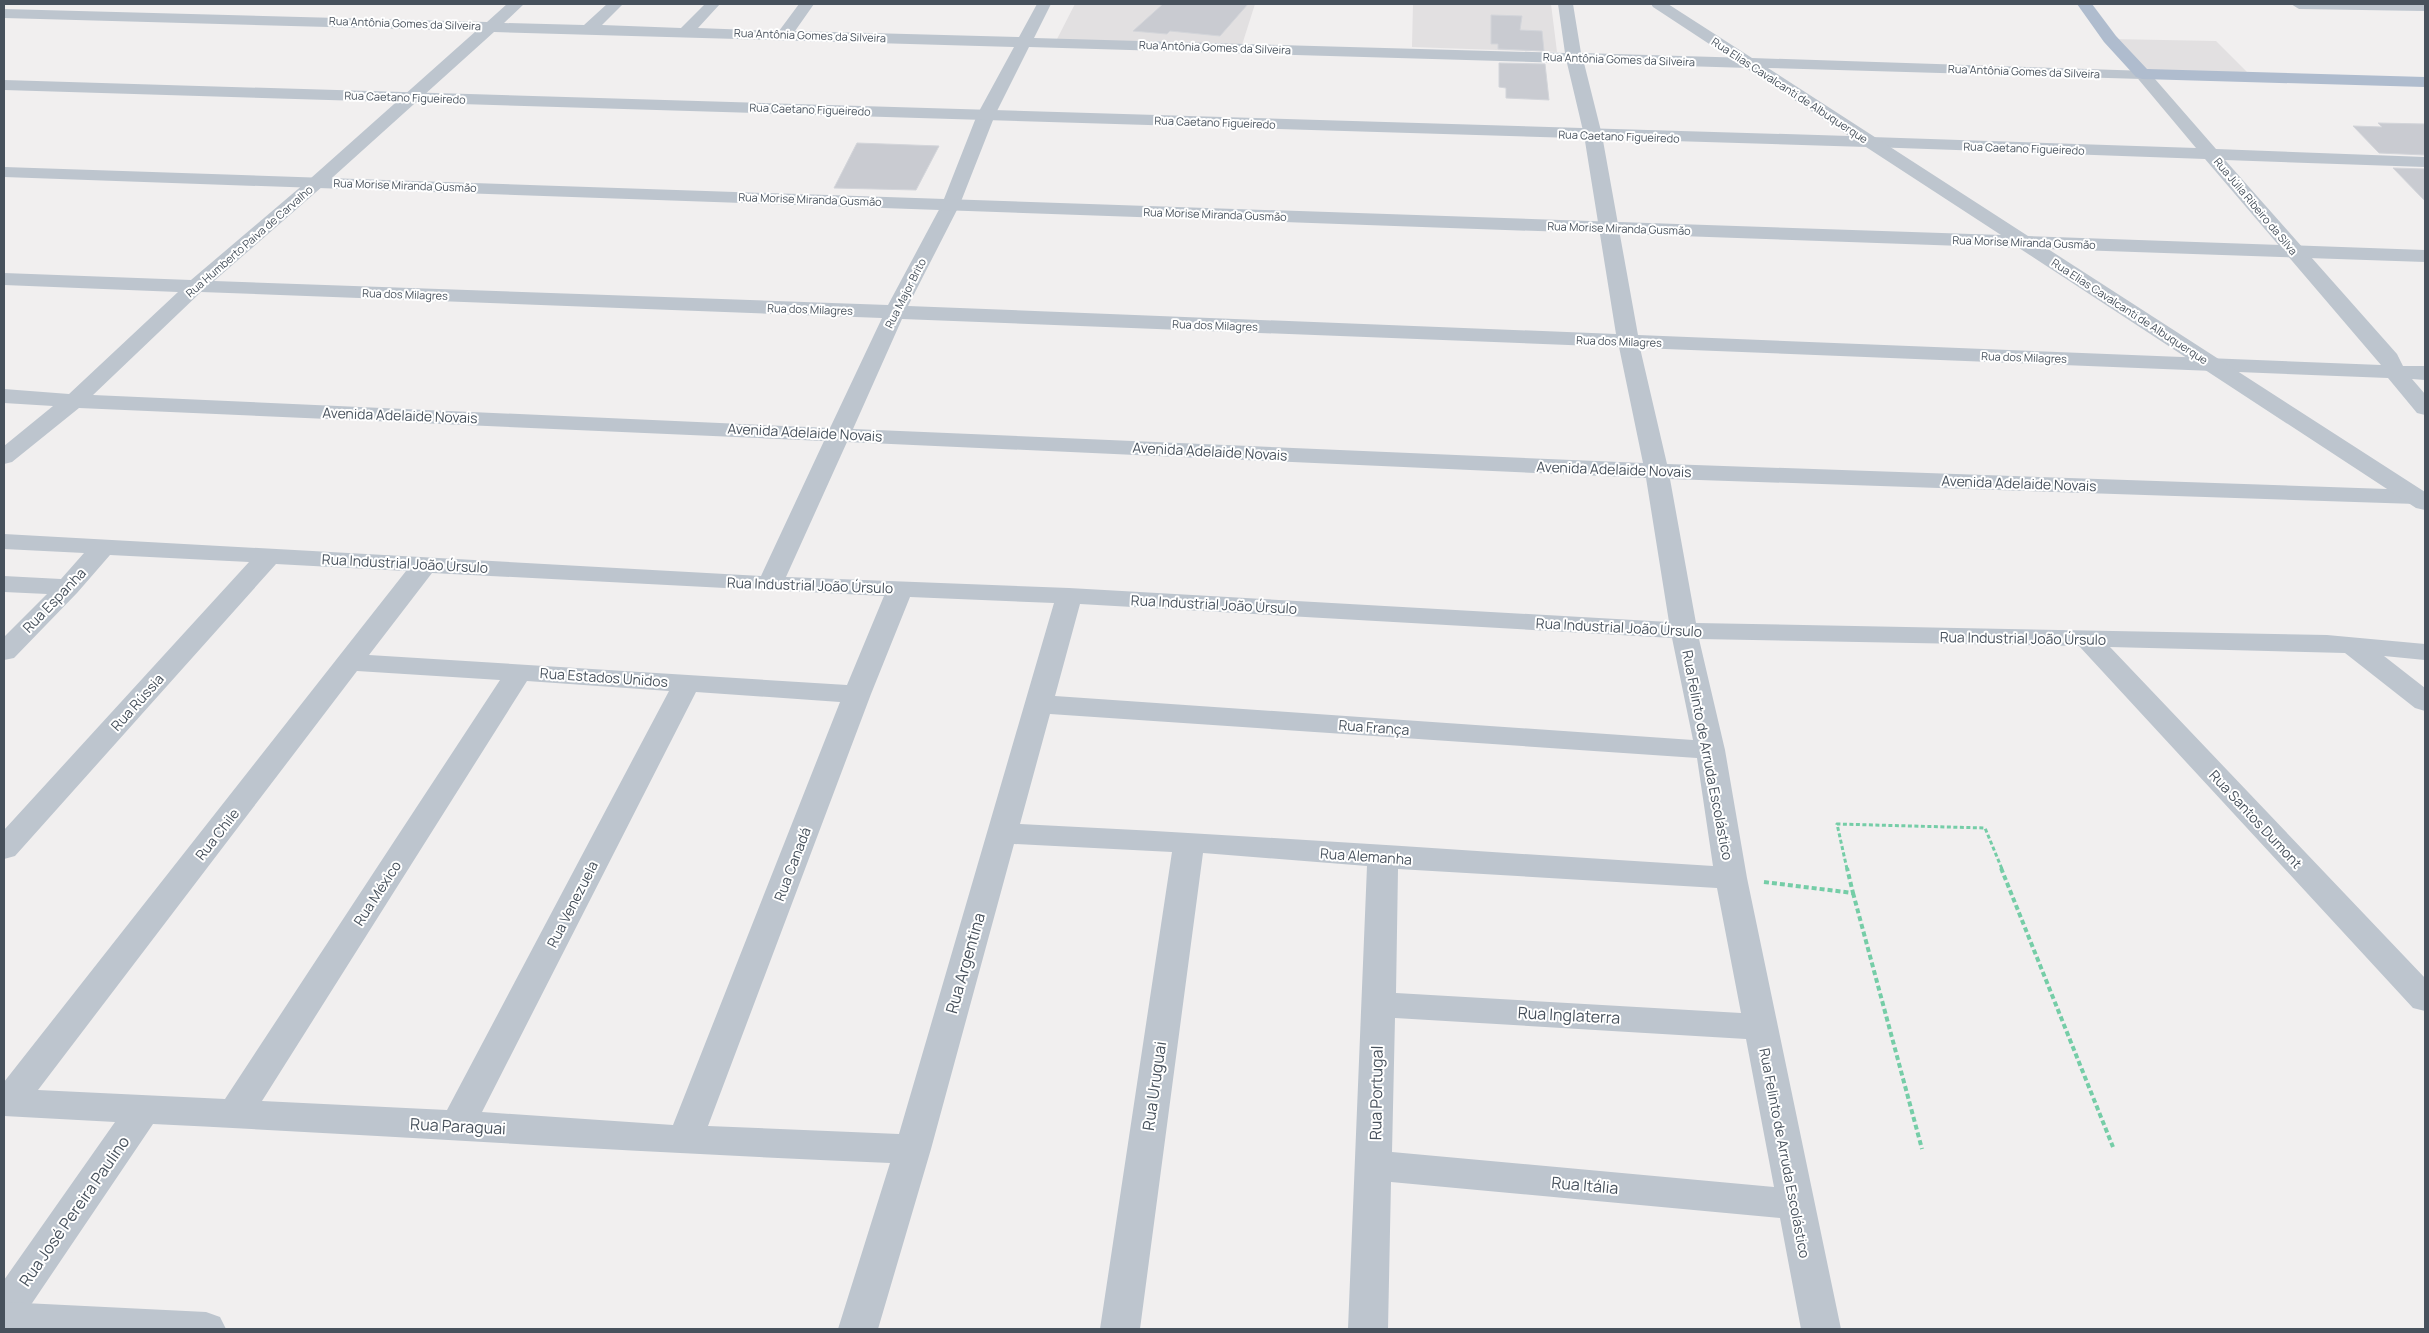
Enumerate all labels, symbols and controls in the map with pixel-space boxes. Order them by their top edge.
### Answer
street label: Rua Antônia Gomes da Silveira [329,13,481,33]
street label: Rua Antônia Gomes da Silveira [734,25,886,45]
street label: Rua Elias Cavalcanti de Albuquerque [1709,34,1872,147]
street label: Rua Antônia Gomes da Silveira [1139,37,1291,57]
street label: Rua Antônia Gomes da Silveira [1543,49,1695,69]
street label: Rua Antônia Gomes da Silveira [1948,61,2100,81]
street label: Rua Caetano Figueiredo [344,87,466,107]
street label: Rua Caetano Figueiredo [749,99,871,119]
street label: Rua Caetano Figueiredo [1154,112,1276,132]
street label: Rua Caetano Figueiredo [1558,126,1680,146]
street label: Rua Caetano Figueiredo [1963,138,2085,158]
street label: Rua Júlia Ribeiro da Silva [2211,154,2301,258]
street label: Rua Morise Miranda Gusmão [333,175,477,195]
street label: Rua Humberto Paiva de Carvalho [182,181,316,300]
street label: Rua Morise Miranda Gusmão [738,189,882,209]
street label: Rua Morise Miranda Gusmão [1143,204,1287,224]
street label: Rua Morise Miranda Gusmão [1547,218,1691,238]
street label: Rua Morise Miranda Gusmão [1952,232,2096,252]
street label: Rua Major Brito [881,255,929,331]
street label: Rua Elias Cavalcanti de Albuquerque [2049,255,2212,368]
street label: Rua dos Milagres [362,285,448,303]
street label: Rua dos Milagres [767,300,853,318]
street label: Rua dos Milagres [1172,316,1258,334]
street label: Rua dos Milagres [1576,332,1662,350]
street label: Rua dos Milagres [1981,348,2067,366]
street label: Avenida Adelaide Novais [322,403,478,427]
street label: Avenida Adelaide Novais [727,418,883,446]
street label: Avenida Adelaide Novais [1132,437,1288,465]
street label: Avenida Adelaide Novais [1536,457,1692,481]
street label: Avenida Adelaide Novais [1941,471,2097,495]
street label: Rua Industrial João Úrsulo [321,549,489,577]
street label: Rua Espanha [18,563,90,637]
street label: Rua Industrial João Úrsulo [727,573,893,597]
street label: Rua Industrial João Úrsulo [1130,590,1298,618]
street label: Rua Industrial João Úrsulo [1535,613,1703,641]
street label: Rua Industrial João Úrsulo [1940,627,2106,649]
street label: Rua Felinto de Arruda Escolástico [1678,648,1738,862]
street label: Rua Estados Unidos [539,663,669,691]
street label: Rua Rússia [106,669,168,735]
street label: Rua França [1338,715,1410,739]
street label: Rua Santos Dumont [2205,766,2307,873]
street label: Rua Chile [191,804,243,864]
street label: Rua Canadá [769,824,815,904]
street label: Rua Alemanha [1320,843,1412,869]
street label: Rua México [349,857,405,929]
street label: Rua Venezuela [542,857,602,951]
street label: Rua Argentina [940,910,990,1016]
street label: Rua Inglaterra [1517,1001,1621,1029]
street label: Rua Uruguai [1137,1040,1171,1132]
street label: Rua Portugal [1364,1046,1388,1140]
street label: Rua Felinto de Arruda Escolástico [1755,1046,1815,1260]
street label: Rua Paraguai [410,1113,506,1139]
street label: Rua José Pereira Paulino [14,1131,134,1291]
street label: Rua Itália [1551,1171,1619,1199]

